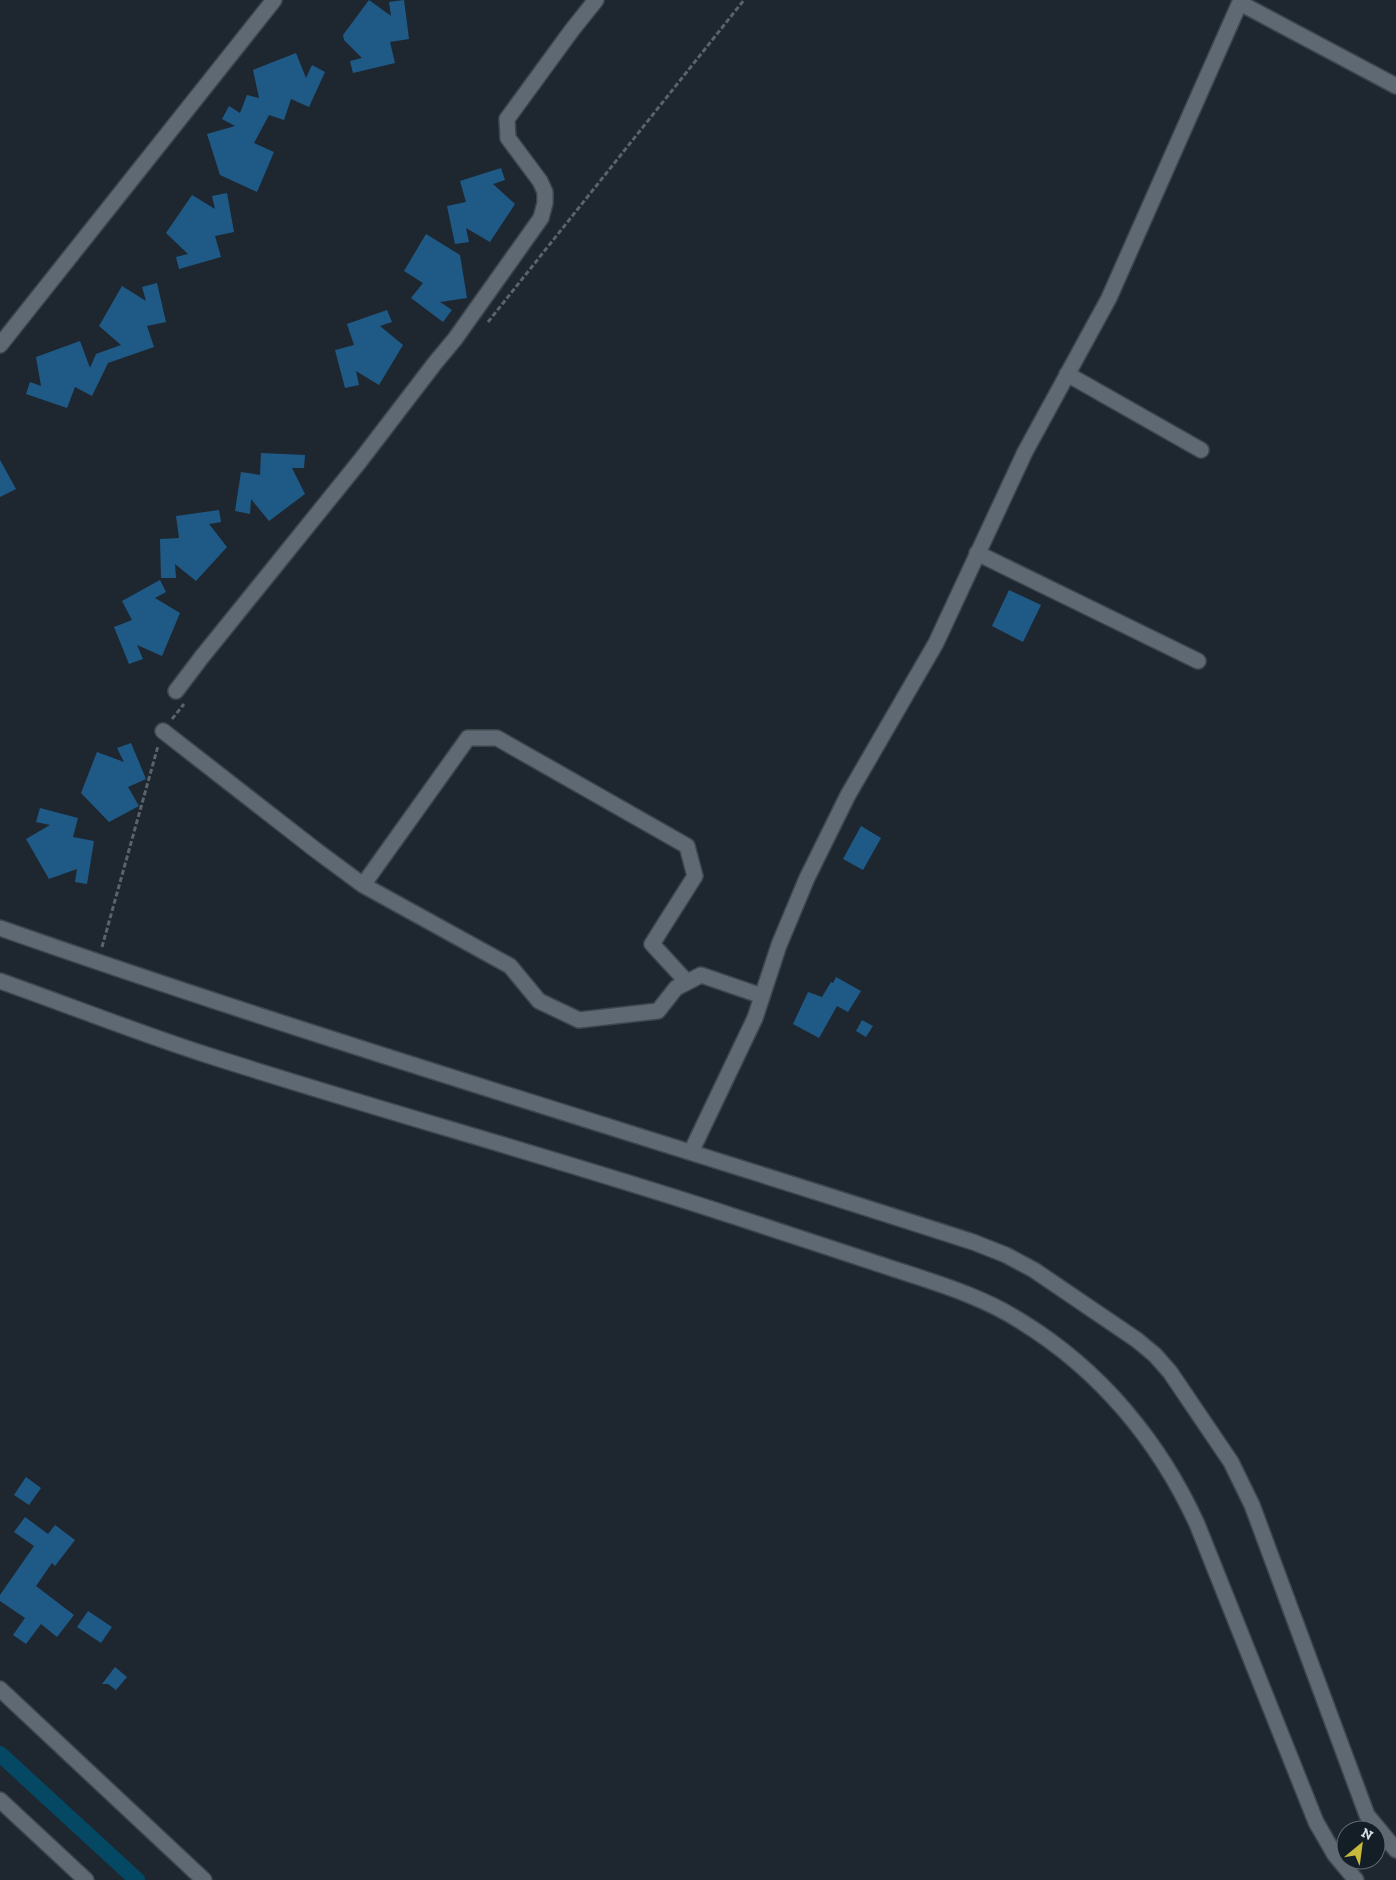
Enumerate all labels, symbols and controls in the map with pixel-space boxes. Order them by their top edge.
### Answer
north arrow [1336,1820,1386,1870]
text: N [1358,1824,1376,1844]

